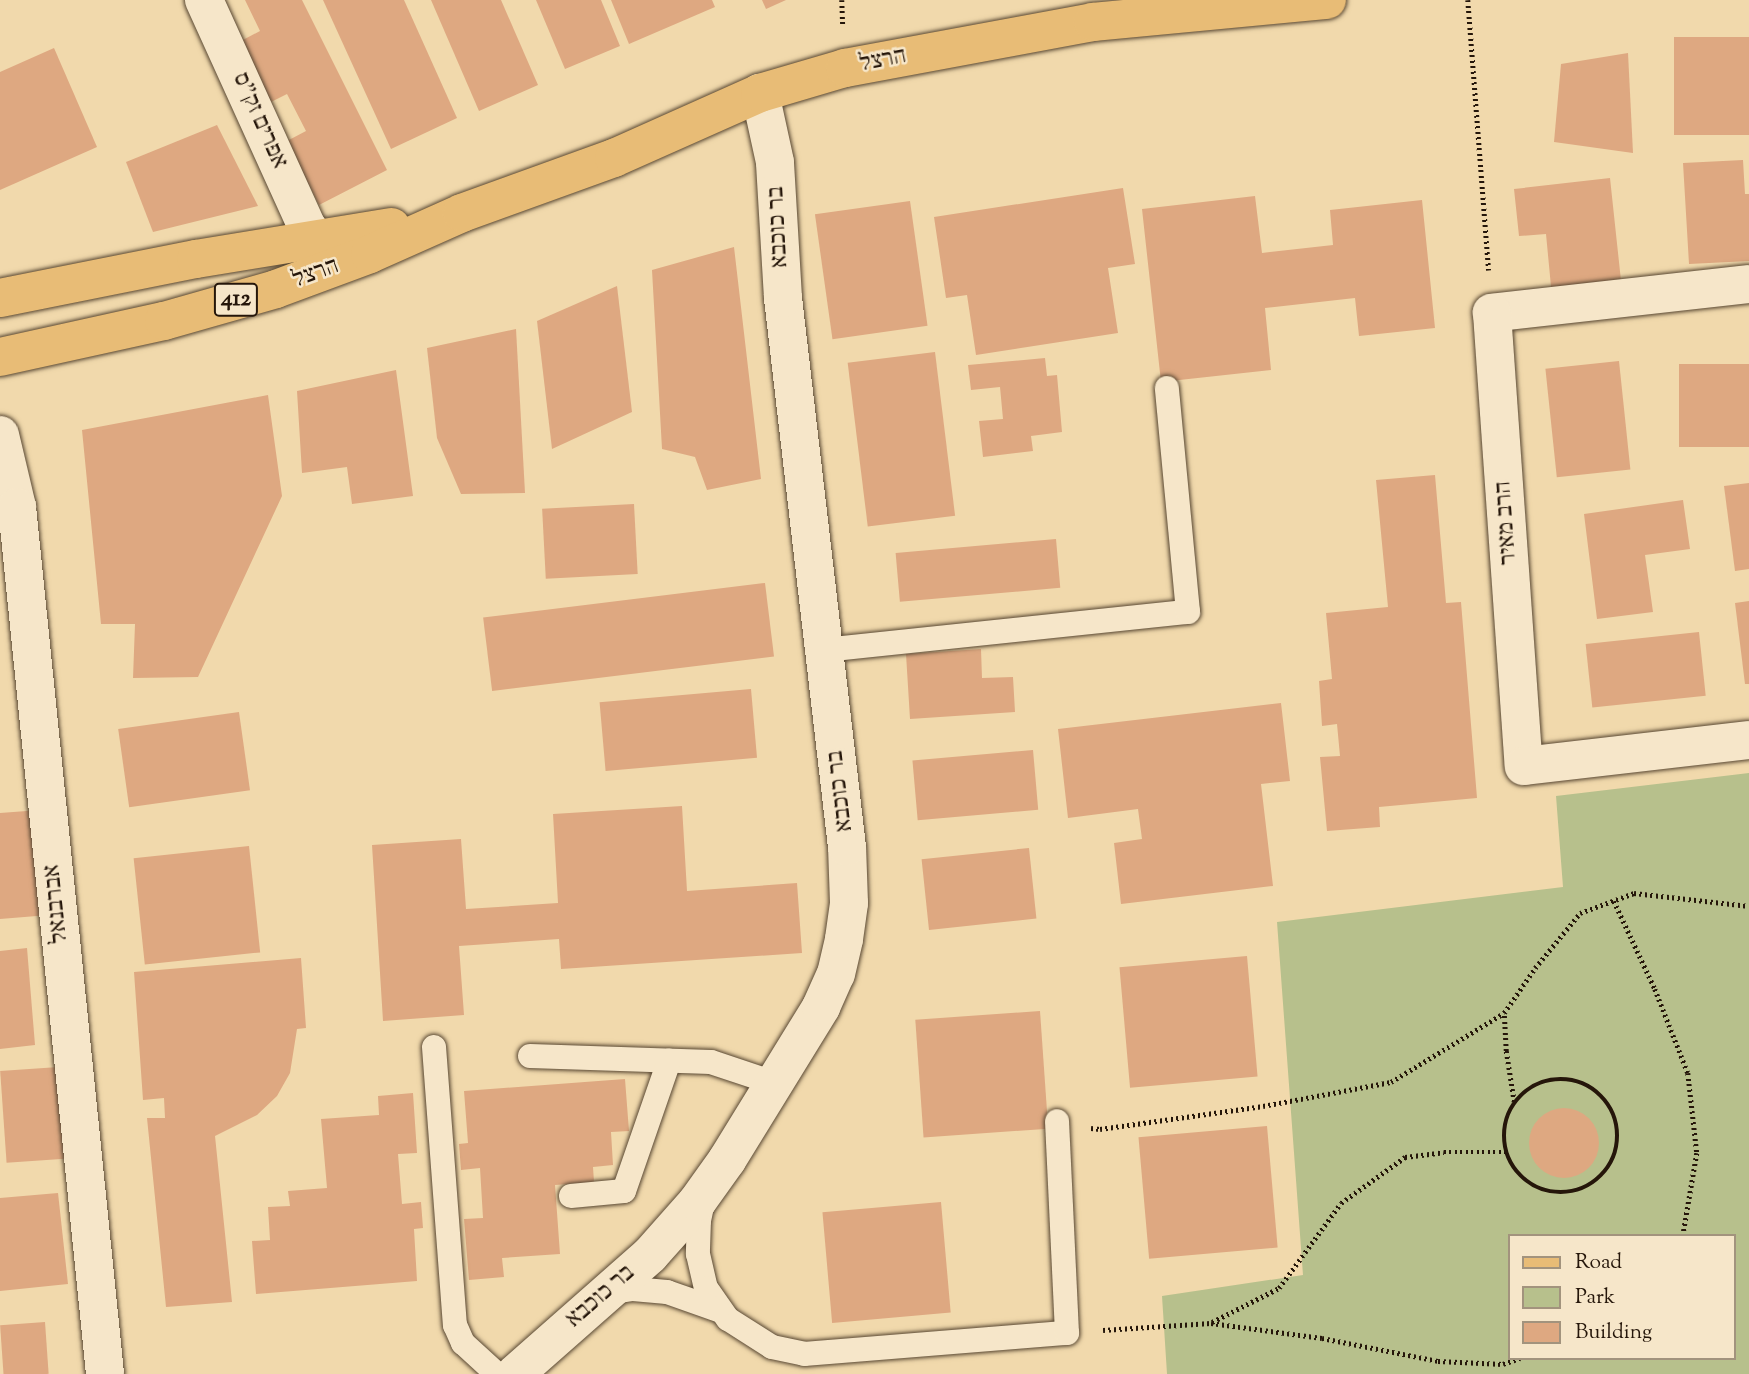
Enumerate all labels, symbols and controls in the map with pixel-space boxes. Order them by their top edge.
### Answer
street label: הרצל [857,42,909,80]
street label: אפרים זק"ס [225,68,293,174]
street label: בר כוכבא [762,185,796,269]
street label: הרצל [289,252,343,296]
road number: 412 [213,280,259,320]
street label: הרב מאיר [1490,480,1524,566]
street label: בר כוכבא [822,749,860,833]
street label: אברבנאל [39,863,75,945]
legend [1508,1234,1735,1360]
text: Road [1575,1248,1622,1278]
street label: בר כוכבא [561,1259,641,1335]
text: Park [1575,1283,1615,1313]
text: Building [1575,1318,1652,1348]

